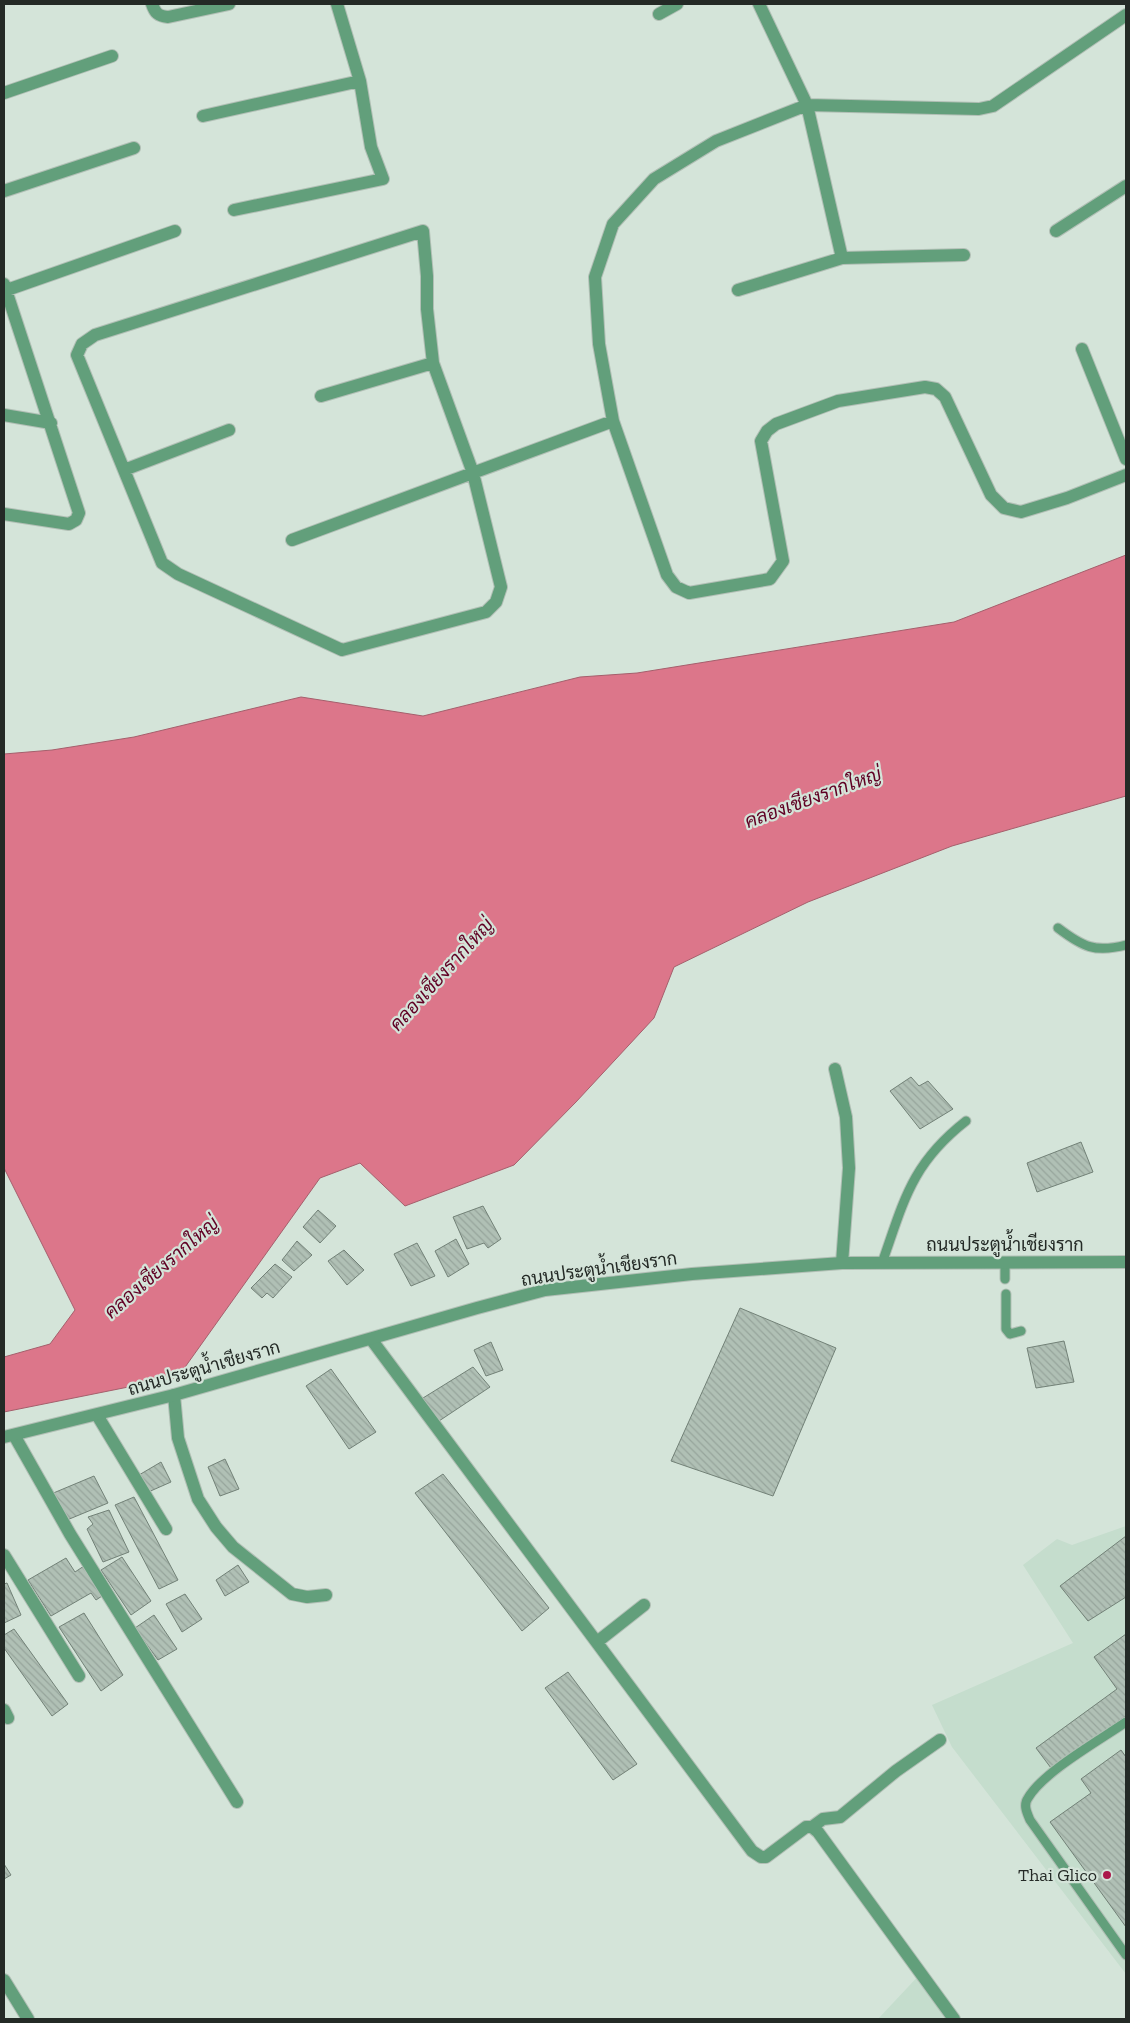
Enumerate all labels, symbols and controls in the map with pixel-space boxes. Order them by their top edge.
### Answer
water label: คลองเชียงรากใหญ่ [741,761,886,833]
water label: คลองเชียงรากใหญ่ [384,912,499,1035]
water label: คลองเชียงรากใหญ่ [99,1210,224,1323]
street label: ถนนประตูน้ำเชียงราก [926,1229,1084,1258]
street label: ถนนประตูน้ำเชียงราก [519,1242,679,1293]
street label: ถนนประตูน้ำเชียงราก [124,1331,283,1402]
place label: Thai Glico [1018,1864,1097,1886]
marker: Thai Glico [1101,1869,1113,1881]

